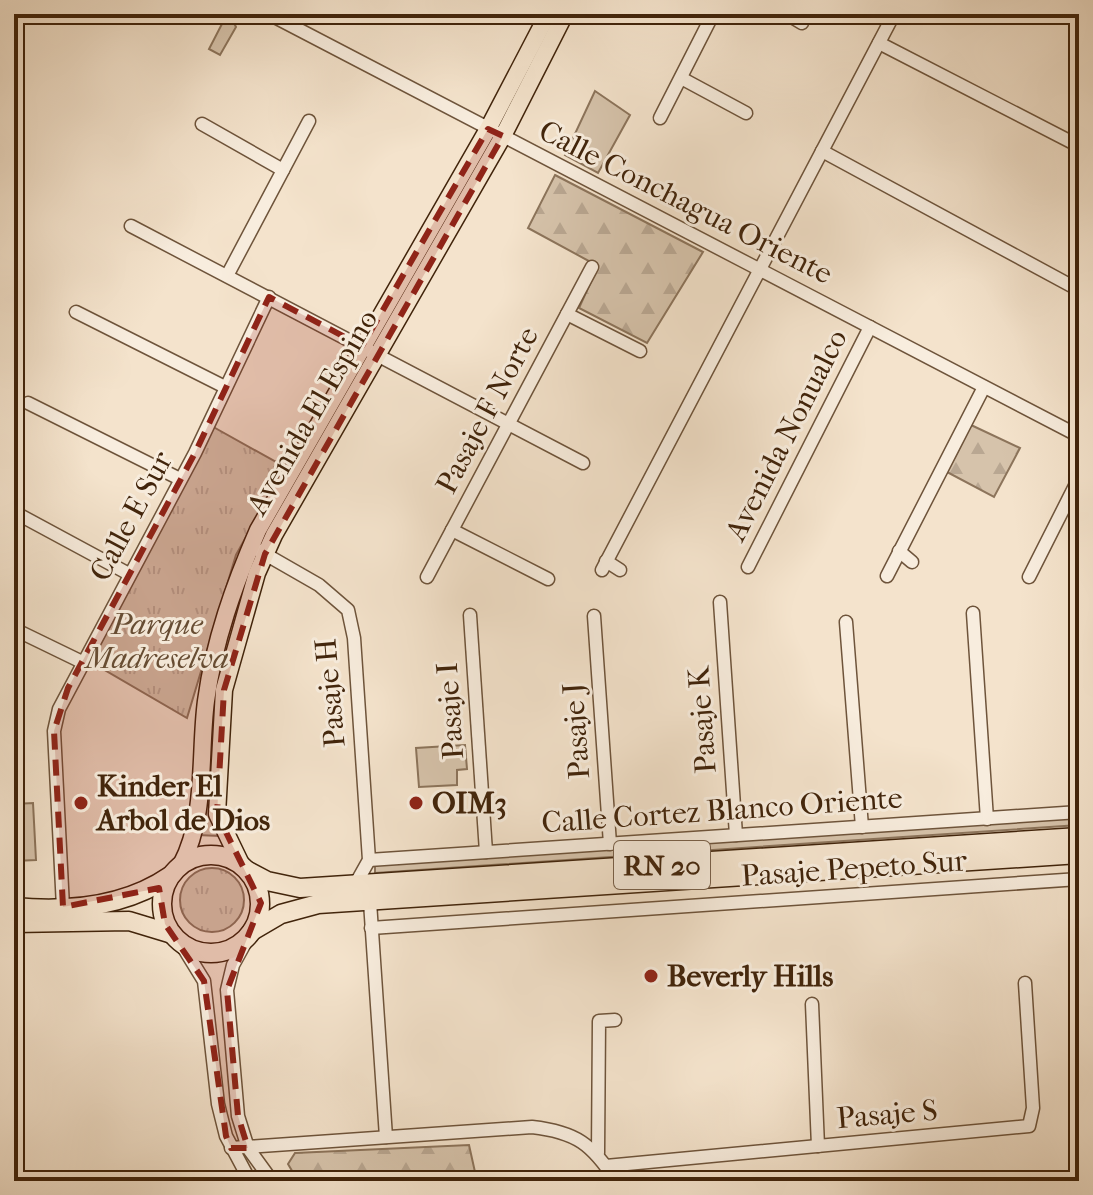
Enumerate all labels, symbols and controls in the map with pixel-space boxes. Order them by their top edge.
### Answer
street label: Calle Conchagua Oriente [533,113,838,292]
street label: Avenida El Espino [239,304,385,522]
street label: Pasaje F Norte [429,321,546,500]
street label: Avenida Nonualco [718,324,855,548]
street label: Calle E Sur [83,445,180,587]
park label: Parque Madreselva [83,607,229,676]
street label: Pasaje H [308,637,353,749]
street label: Pasaje I [430,661,471,761]
street label: Pasaje K [681,664,724,775]
street label: Pasaje J [556,681,597,780]
place label: Kinder El Arbol de Dios [95,769,270,838]
street label: Calle Cortez Blanco Oriente [540,780,904,841]
place label: OIM3 [432,786,507,821]
marker: Kinder El Arbol de Dios [72,794,90,812]
marker: OIM3 [407,794,425,812]
road number: RN 20 [614,841,710,889]
street label: Pasaje Pepeto Sur [740,843,968,894]
place label: Beverly Hills [667,959,833,994]
marker: Beverly Hills [642,967,660,985]
street label: Pasaje S [835,1093,939,1136]

